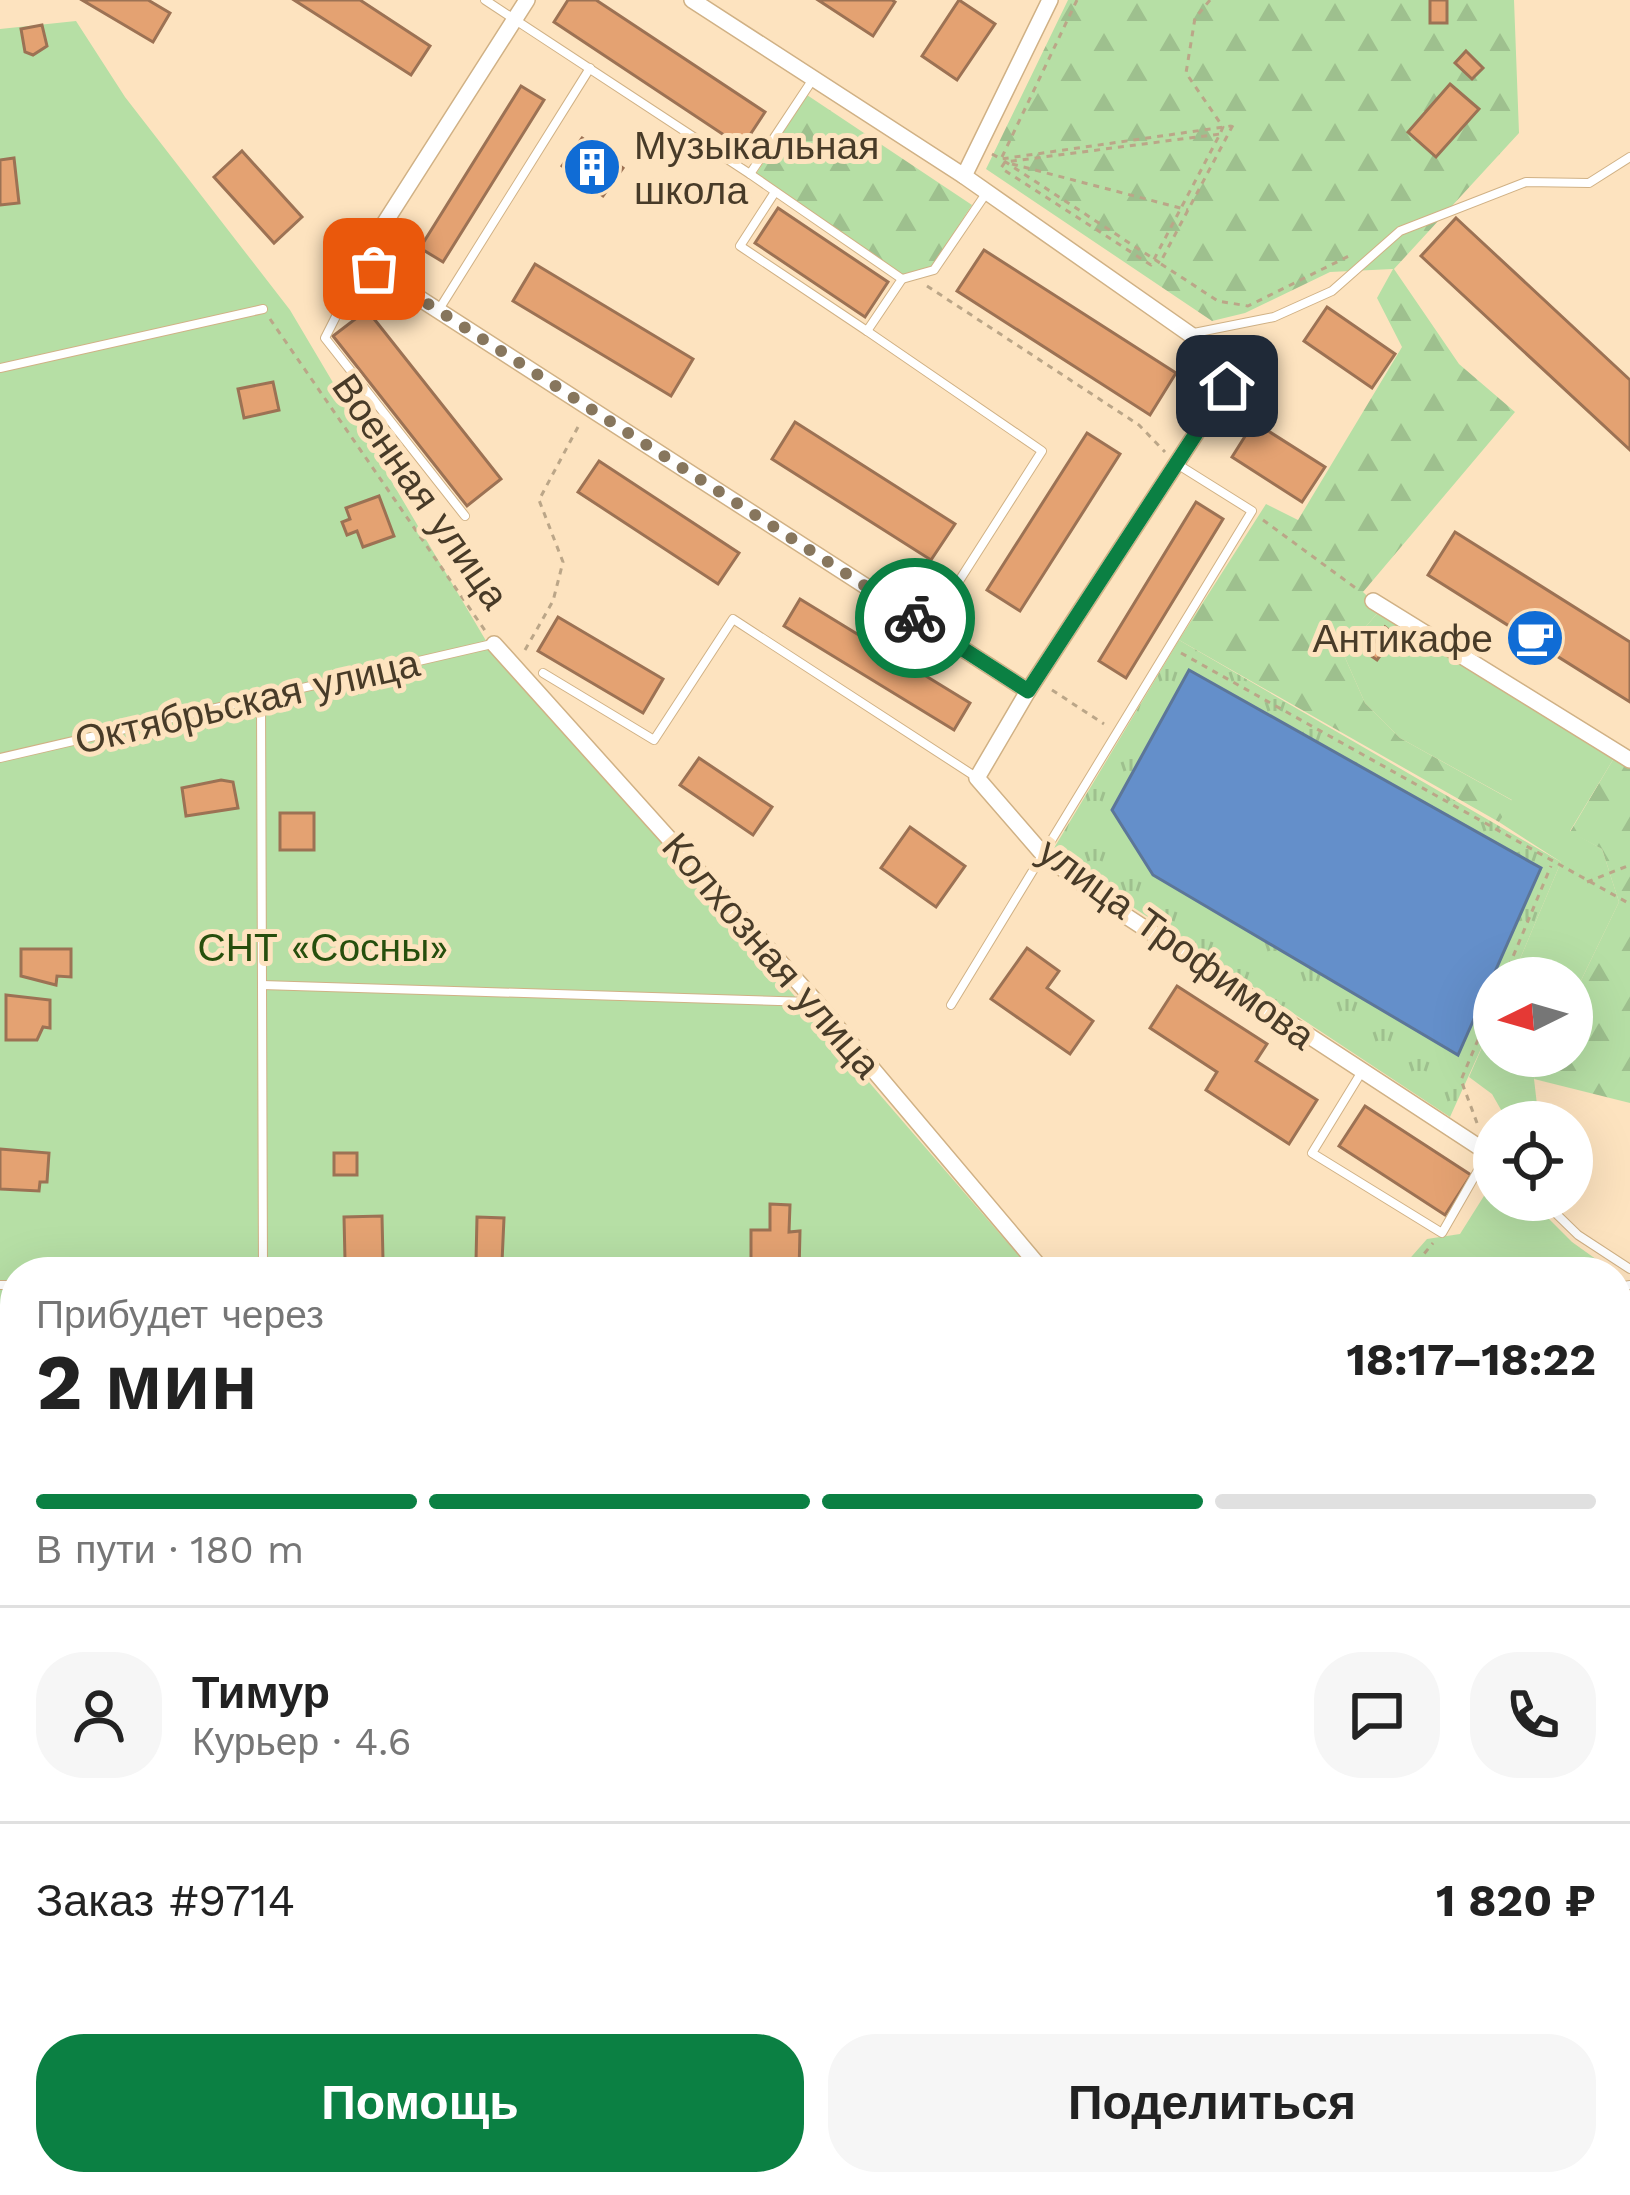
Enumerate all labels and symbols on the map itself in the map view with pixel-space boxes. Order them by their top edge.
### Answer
place label: Музыкальная школа [634,123,879,213]
building icon: Музыкальная школа [561,136,623,198]
pin [323,218,425,320]
pin [1176,335,1278,437]
street label: Военная улица [323,365,518,617]
courier [855,558,975,678]
cafe icon: Антикафе [1504,607,1566,669]
place label: Антикафе [1312,616,1493,661]
street label: Октябрьская улица [71,640,424,763]
street label: Колхозная улица [653,824,890,1087]
street label: улица Трофимова [1030,828,1324,1059]
park label: СНТ «Сосны» [198,925,448,970]
north arrow [1473,957,1593,1077]

